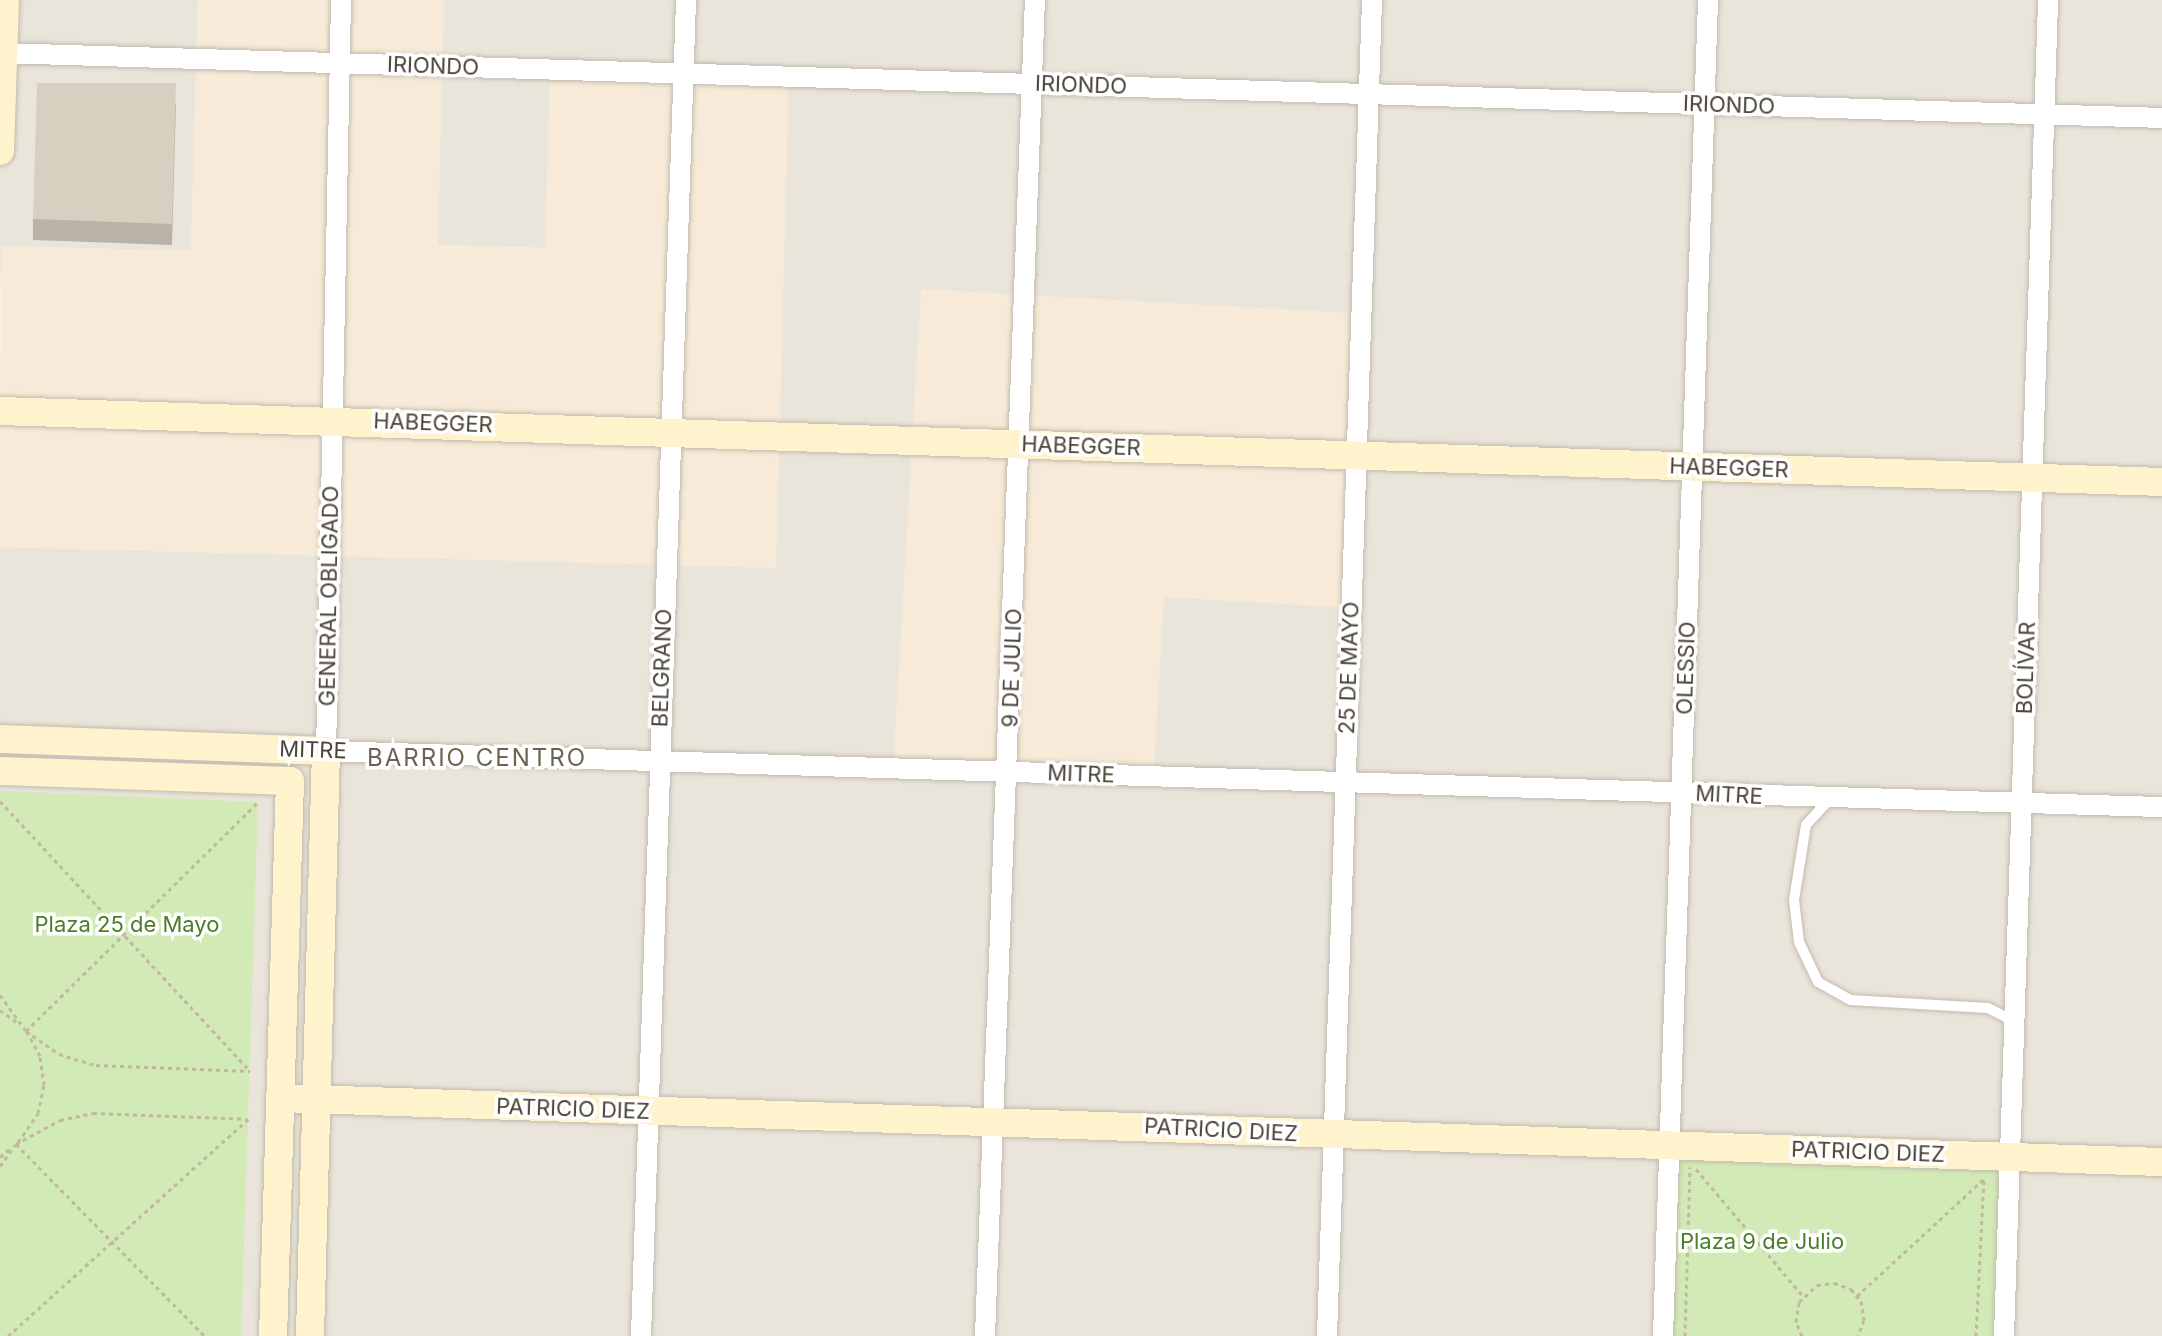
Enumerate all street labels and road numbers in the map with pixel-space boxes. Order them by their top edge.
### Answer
street label: IRIONDO [387,51,479,81]
street label: IRIONDO [1035,70,1127,100]
street label: IRIONDO [1683,90,1775,120]
street label: HABEGGER [373,408,493,438]
street label: HABEGGER [1021,431,1141,461]
street label: HABEGGER [1669,453,1789,483]
street label: GENERAL OBLIGADO [314,485,344,707]
street label: 25 DE MAYO [1333,601,1365,735]
street label: BELGRANO [647,608,677,728]
street label: 9 DE JULIO [997,608,1027,728]
street label: OLESSIO [1671,621,1701,715]
street label: BOLÍVAR [2011,621,2041,715]
street label: MITRE [279,736,347,764]
street label: MITRE [1047,760,1115,788]
street label: MITRE [1695,780,1763,810]
street label: PATRICIO DIEZ [496,1093,650,1125]
street label: PATRICIO DIEZ [1143,1113,1299,1147]
street label: PATRICIO DIEZ [1791,1136,1945,1168]

